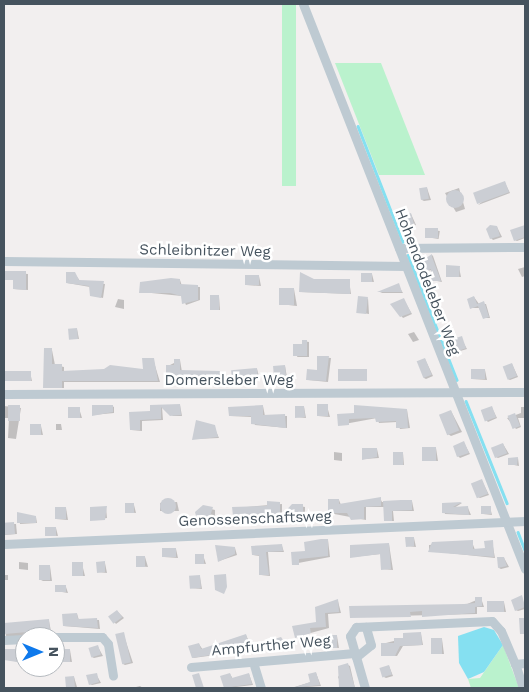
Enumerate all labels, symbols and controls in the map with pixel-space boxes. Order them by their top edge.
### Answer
street label: Hohendodeleber Weg [391,206,463,358]
street label: Schleibnitzer Weg [139,241,271,261]
street label: Domersleber Weg [164,372,294,390]
street label: Genossenschaftsweg [178,507,332,531]
north arrow [15,627,65,677]
street label: Ampfurther Weg [210,632,332,660]
text: N [46,647,62,657]

